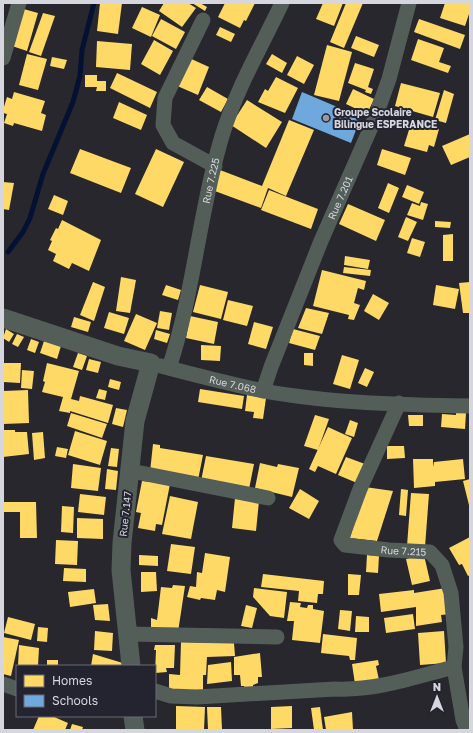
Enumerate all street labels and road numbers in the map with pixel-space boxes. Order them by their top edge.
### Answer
street label: Rue 7.225 [200,156,222,205]
street label: Rue 7.201 [325,174,355,221]
street label: Rue 7.068 [208,373,257,395]
street label: Rue 7.147 [117,491,133,537]
street label: Rue 7.215 [380,543,427,558]

